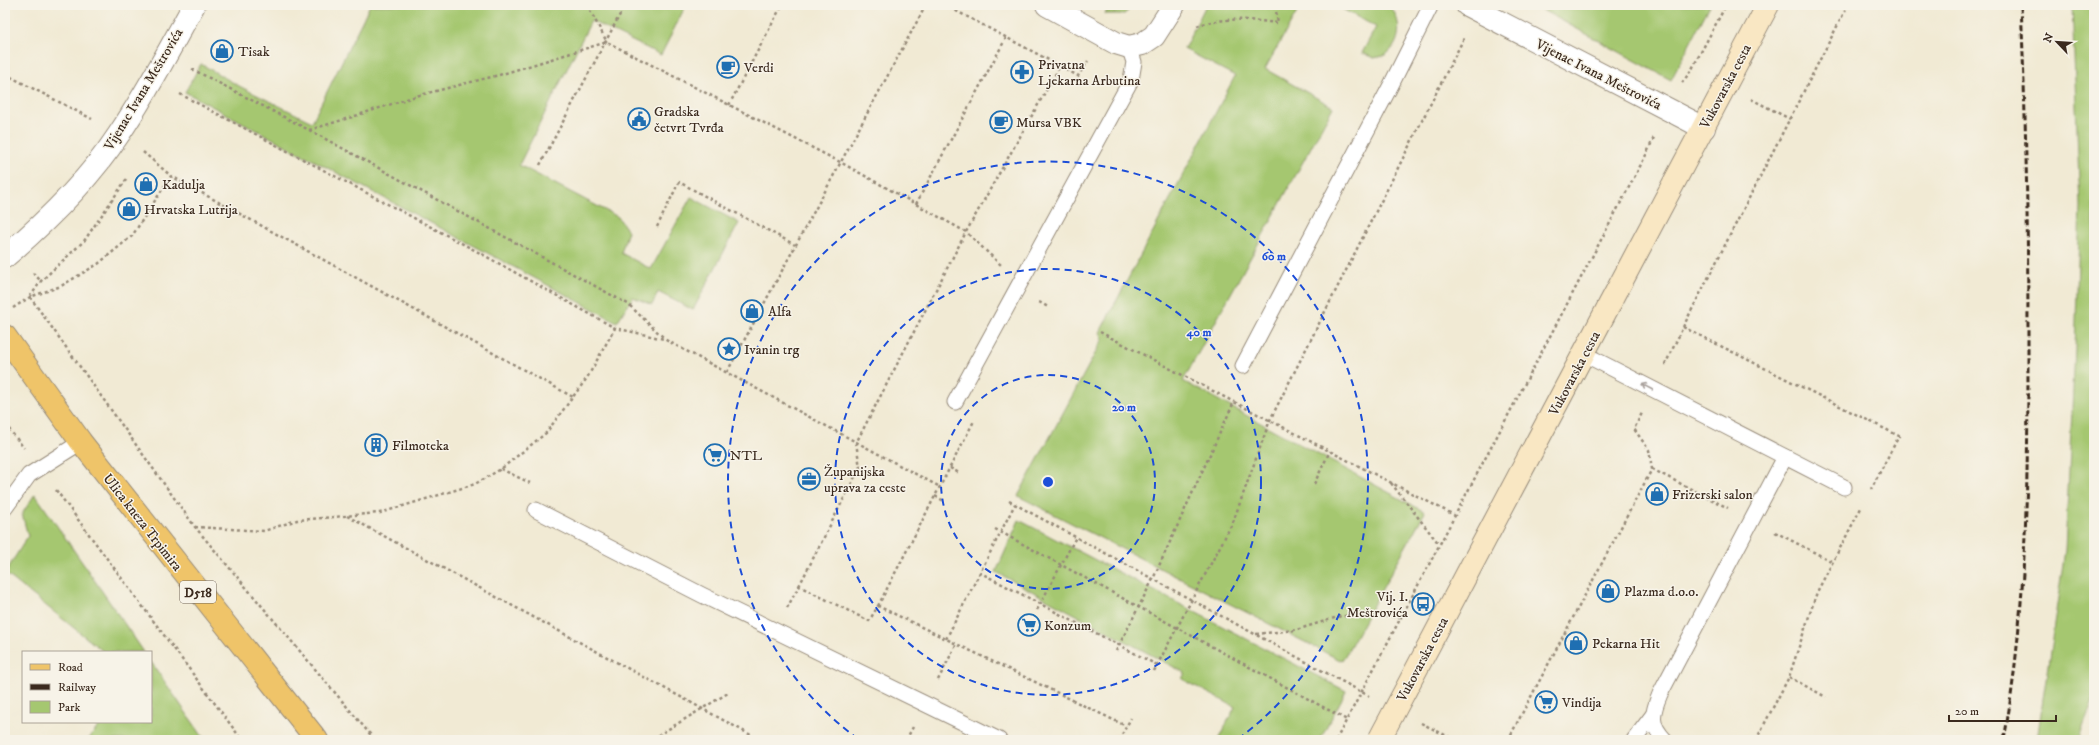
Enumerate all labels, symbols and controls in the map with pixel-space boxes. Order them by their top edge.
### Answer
north arrow [2037,22,2077,62]
street label: Vijenac Ivana Meštrovića [100,25,187,155]
text: N [2041,31,2057,45]
street label: Vijenac Ivana Meštrovića [1532,35,1665,114]
shop icon: Tisak [209,38,235,64]
street label: Vukovarska cesta [1696,41,1756,133]
place label: Tisak [238,43,270,61]
cafe icon: Verdi [715,54,741,80]
place label: Privatna Ljekarna Arbutina [1038,56,1140,90]
place label: Verdi [743,59,774,77]
pharmacy icon: Privatna Ljekarna Arbutina [1009,59,1035,85]
place label: Gradska četvrt Tvrđa [654,103,724,137]
public building icon: Gradska četvrt Tvrđa [626,106,652,132]
cafe icon: Mursa VBK [988,109,1014,135]
place label: Mursa VBK [1016,114,1082,132]
shop icon: Kadulja [133,171,159,197]
place label: Kadulja [162,176,205,194]
shop icon: Hrvatska Lutrija [116,196,142,222]
place label: Hrvatska Lutrija [144,201,238,219]
text: 60 m [1262,249,1286,264]
shop icon: Alfa [739,298,765,324]
place label: Alfa [768,303,792,321]
text: 40 m [1186,325,1211,340]
street label: Vukovarska cesta [1545,328,1605,420]
place icon: Ivanin trg [716,336,742,362]
place label: Ivanin trg [744,341,800,359]
one-way arrow [1642,383,1654,390]
text: 20 m [1112,400,1136,415]
building icon: Filmoteka [363,432,389,458]
place label: Filmoteka [392,437,449,455]
supermarket icon: NTL [702,442,728,468]
place label: NTL [730,447,762,465]
place label: Županijska uprava za ceste [824,463,906,497]
office icon: Županijska uprava za ceste [796,466,822,492]
street label: Ulica kneza Trpimira [99,470,186,575]
centre of rings [1041,475,1055,489]
shop icon: Frizerski salon [1644,481,1670,507]
place label: Frizerski salon [1672,486,1754,504]
shop icon: Plazma d.o.o. [1595,578,1621,604]
road number: D518 [180,581,216,603]
place label: Plazma d.o.o. [1624,583,1698,601]
place label: Vij. I. Meštrovića [1347,588,1408,622]
bus stop icon: Vij. I. Meštrovića [1410,591,1436,617]
supermarket icon: Konzum [1016,612,1042,638]
street label: Vukovarska cesta [1393,614,1453,706]
place label: Konzum [1044,617,1092,635]
shop icon: Pekarna Hit [1563,630,1589,656]
place label: Pekarna Hit [1592,635,1660,653]
legend [22,651,152,723]
text: Road [58,660,83,675]
text: Railway [58,680,96,695]
supermarket icon: Vindija [1533,689,1559,715]
place label: Vindija [1561,694,1602,712]
scale bar [1949,697,2056,723]
text: Park [58,700,80,715]
text: 20 m [1955,704,1979,719]

